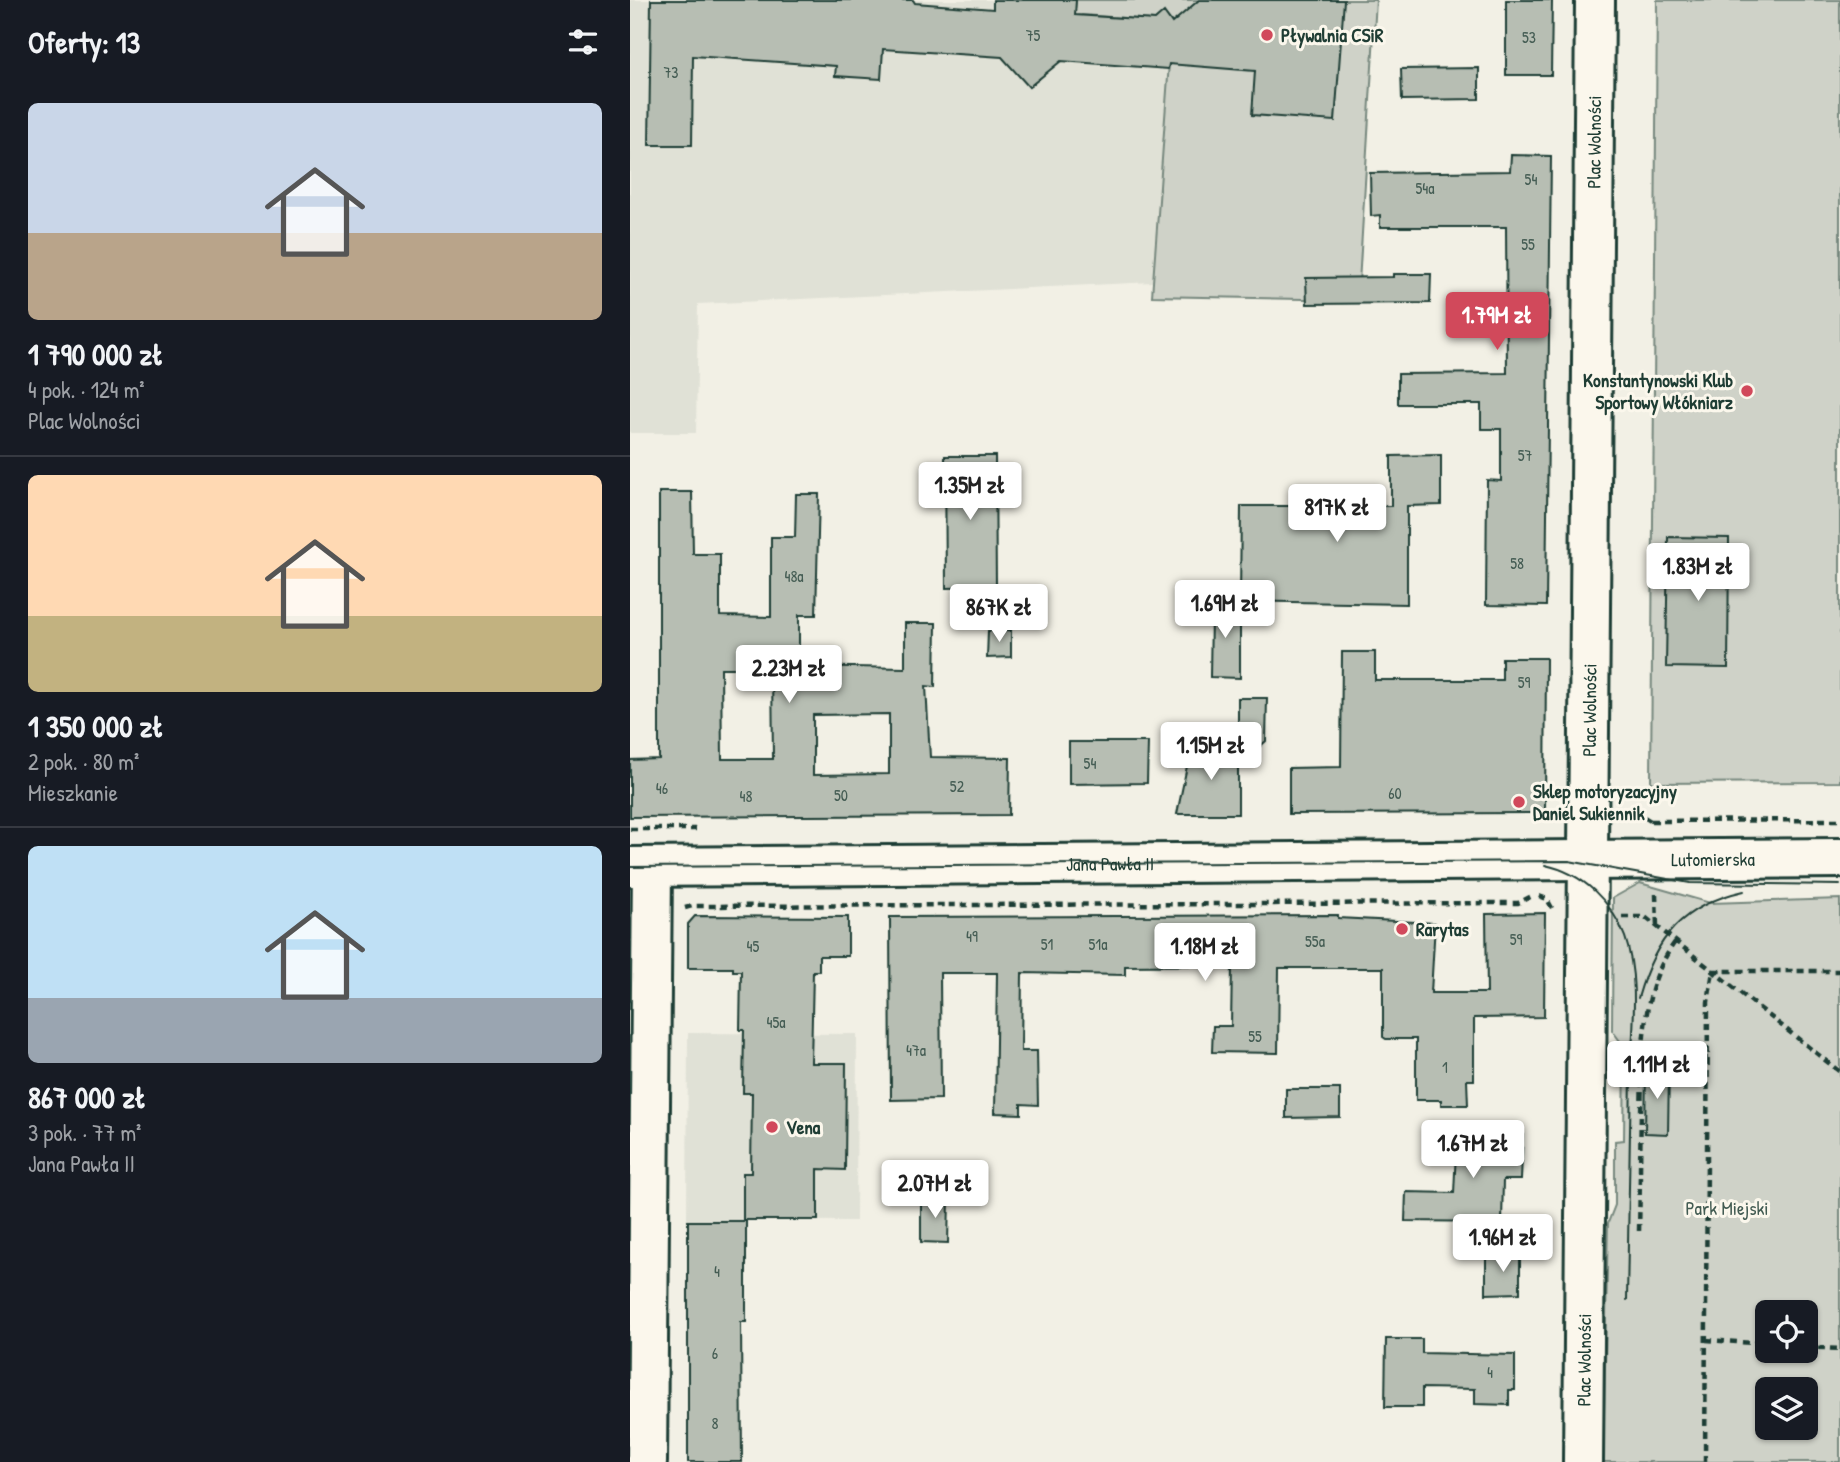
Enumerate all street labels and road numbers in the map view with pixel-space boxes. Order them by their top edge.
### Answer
street label: Plac Wolności [1580,95,1607,189]
street label: Plac Wolności [1576,663,1603,757]
street label: Lutomierska [1671,846,1755,872]
street label: Jana Pawła II [1066,850,1154,877]
street label: Plac Wolności [1570,1313,1597,1407]

